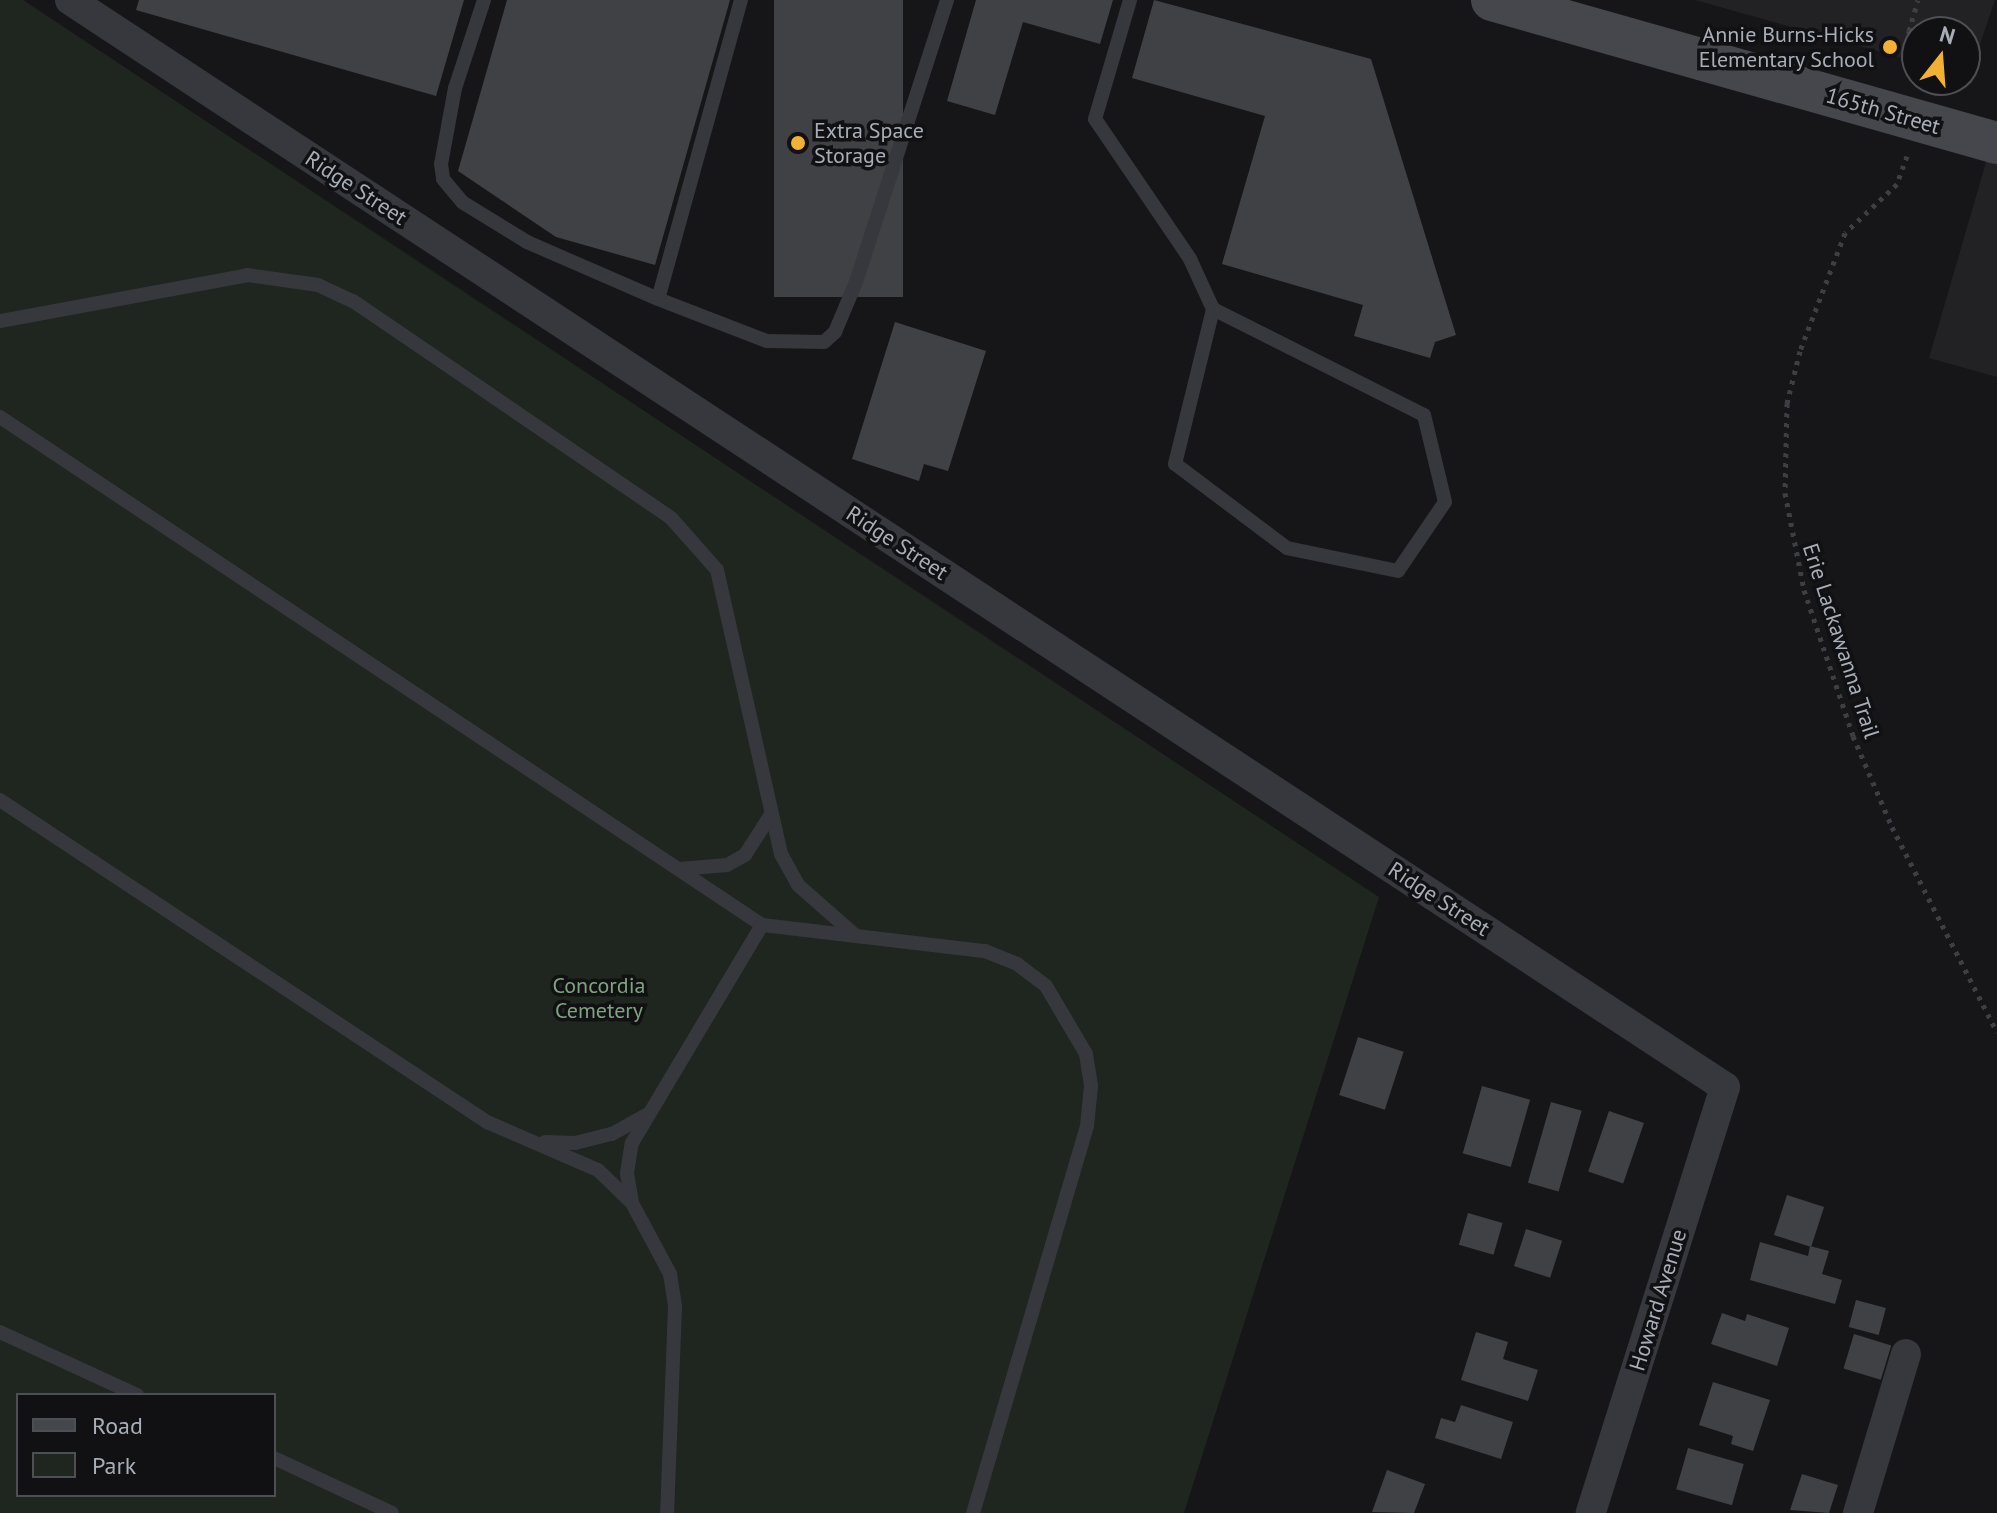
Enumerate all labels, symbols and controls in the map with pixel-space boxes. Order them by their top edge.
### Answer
north arrow [1901,16,1981,96]
text: N [1936,19,1958,50]
place label: Annie Burns-Hicks Elementary School [1698,21,1874,72]
marker: Annie Burns-Hicks Elementary School [1881,38,1899,56]
street label: 165th Street [1823,82,1943,140]
place label: Extra Space Storage [814,117,924,168]
marker: Extra Space Storage [789,134,807,152]
street label: Ridge Street [300,145,412,231]
street label: Ridge Street [841,500,953,586]
street label: Erie Lackawanna Trail [1797,540,1885,742]
street label: Ridge Street [1383,856,1495,942]
park label: Concordia Cemetery [553,972,645,1024]
street label: Howard Avenue [1624,1226,1692,1374]
legend [16,1393,276,1497]
text: Road [92,1410,143,1441]
text: Park [92,1450,136,1481]

